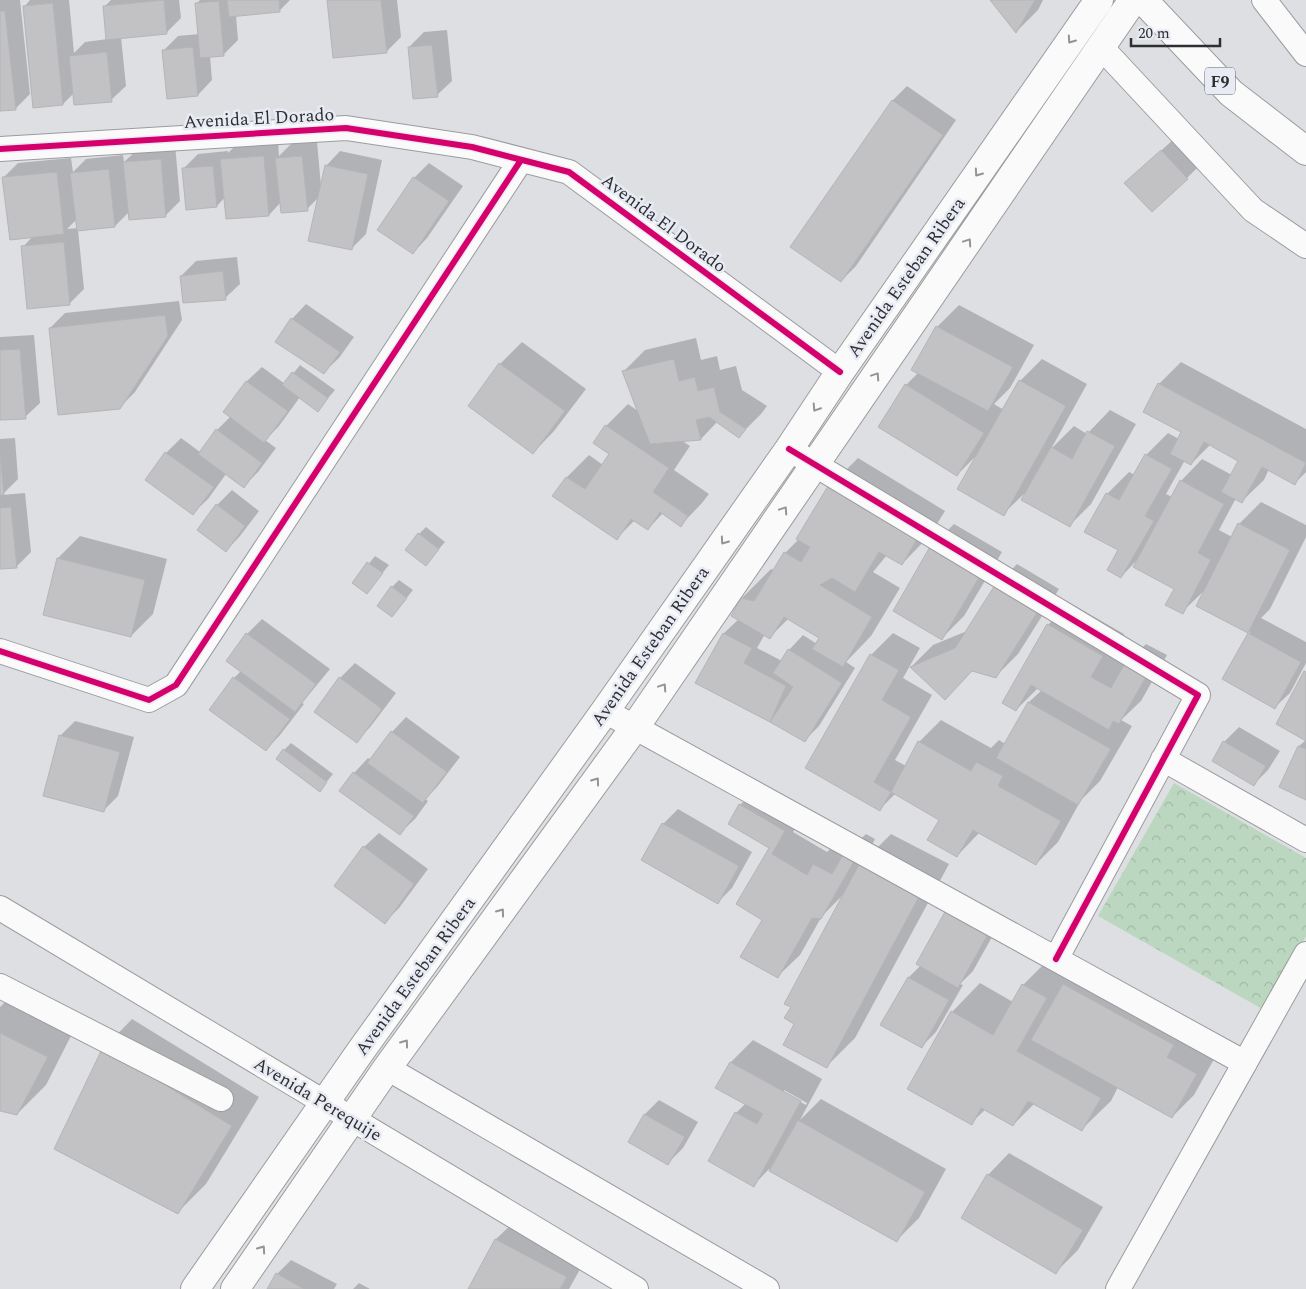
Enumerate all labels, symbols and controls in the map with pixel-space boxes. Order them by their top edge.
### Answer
scale bar [1131,15,1220,47]
text: 20 m [1138,22,1170,45]
one-way arrow [1068,34,1077,44]
road number: F9 [1205,68,1235,94]
street label: Avenida El Dorado [183,101,335,136]
street label: Avenida El Dorado [595,167,732,280]
one-way arrow [975,168,984,177]
street label: Avenida Esteban Ribera [841,191,972,363]
one-way arrow [962,238,971,247]
one-way arrow [870,372,879,381]
one-way arrow [813,402,822,412]
one-way arrow [778,506,787,516]
one-way arrow [721,536,730,545]
street label: Avenida Esteban Ribera [585,560,716,732]
one-way arrow [657,683,666,693]
one-way arrow [591,778,599,787]
street label: Avenida Esteban Ribera [349,891,482,1061]
one-way arrow [495,909,503,918]
one-way arrow [399,1040,408,1049]
street label: Avenida Perequije [248,1050,387,1148]
one-way arrow [256,1245,265,1255]

